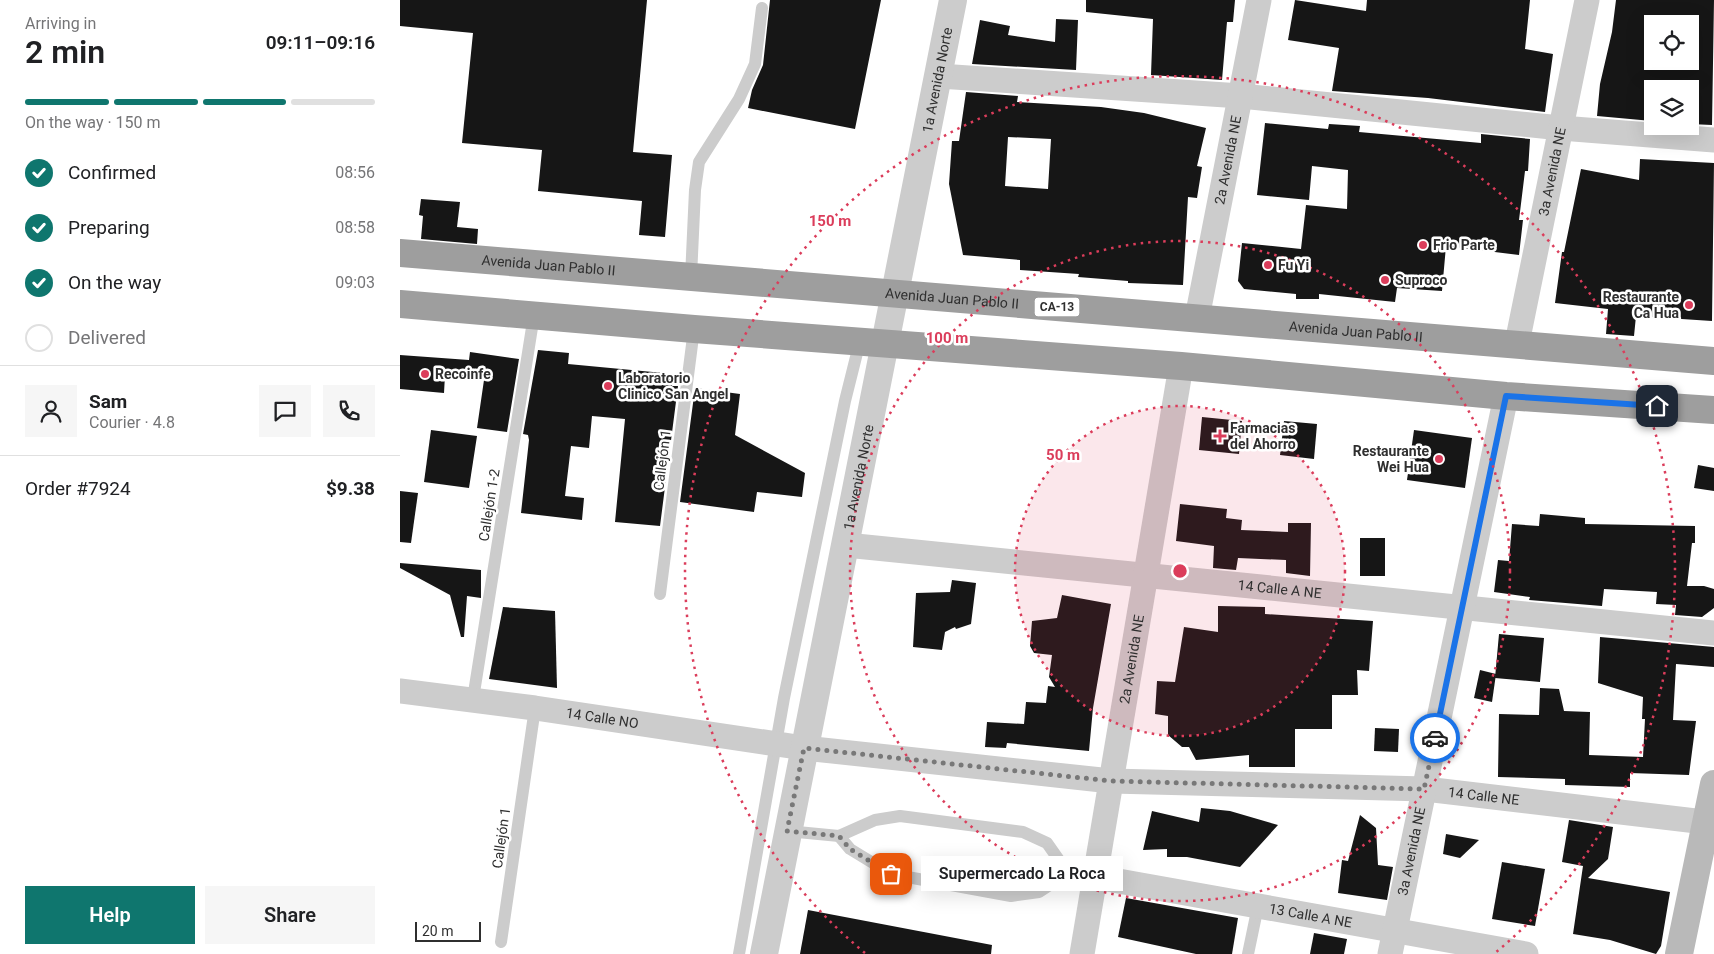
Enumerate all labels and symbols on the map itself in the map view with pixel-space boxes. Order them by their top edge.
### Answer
street label: 1a Avenida Norte [919,26,955,134]
street label: 2a Avenida NE [1211,114,1244,206]
street label: 3a Avenida NE [1535,126,1569,217]
text: 150 m [809,212,851,230]
place label: Frio Parte [1433,237,1495,253]
marker: Frio Parte [1417,239,1429,251]
street label: Avenida Juan Pablo II [481,252,616,279]
place label: Fu Yi [1278,257,1309,273]
marker: Fu Yi [1262,259,1274,271]
place label: Suproco [1395,272,1447,288]
marker: Suproco [1379,274,1391,286]
street label: Avenida Juan Pablo II [885,285,1020,312]
place label: Restaurante Ca Hua [1603,289,1679,321]
road number: CA-13 [1034,298,1080,316]
marker: Restaurante Ca Hua [1683,299,1695,311]
street label: Avenida Juan Pablo II [1288,318,1423,345]
text: 100 m [926,329,968,347]
place label: Recoinfe [435,366,491,382]
marker: Recoinfe [419,368,431,380]
place label: Laboratorio Clinico San Angel [618,370,729,402]
marker: Laboratorio Clinico San Angel [602,380,614,392]
pin [1636,385,1678,427]
place label: Farmacias del Ahorro [1230,420,1296,452]
street label: 1a Avenida Norte [840,423,877,531]
street label: Callejón 1 [650,429,674,491]
marker: Farmacias del Ahorro [1214,430,1226,442]
place label: Restaurante Wei Hua [1353,443,1429,475]
text: 50 m [1046,446,1080,464]
marker: Restaurante Wei Hua [1433,453,1445,465]
street label: Callejón 1-2 [475,468,503,542]
centre of rings [1171,562,1189,580]
street label: 14 Calle A NE [1237,577,1323,601]
street label: 2a Avenida NE [1116,613,1147,705]
street label: 14 Calle NO [565,705,640,731]
courier [1410,713,1460,763]
street label: 14 Calle NE [1447,784,1520,808]
street label: 3a Avenida NE [1394,805,1428,897]
street label: Callejón 1 [489,806,513,870]
pin [870,853,912,895]
callout: Supermercado La Roca [921,856,1124,892]
street label: 13 Calle A NE [1268,900,1354,931]
scale bar [415,919,481,942]

